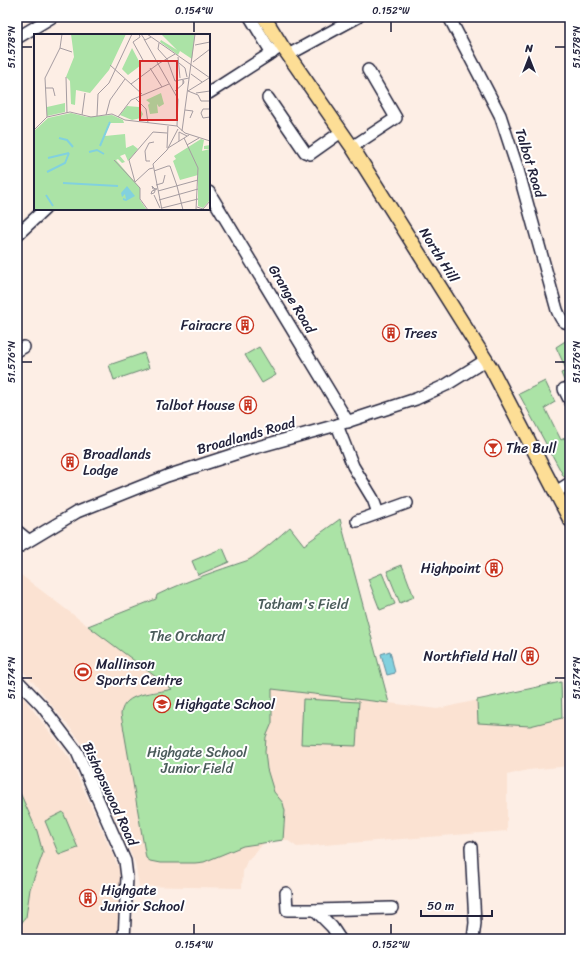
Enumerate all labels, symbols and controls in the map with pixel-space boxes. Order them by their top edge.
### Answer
text: 0.154°W [175,2,213,20]
text: 0.152°W [372,2,410,20]
text: 51.578°N [3,26,21,68]
text: 51.578°N [568,26,586,68]
inset map [34,34,210,210]
north arrow [509,38,549,78]
text: N [524,39,533,58]
street label: Talbot Road [508,125,553,202]
street label: North Hill [412,222,466,289]
street label: Grange Road [262,260,323,340]
place label: Fairacre [181,313,232,338]
building icon: Fairacre [235,315,255,335]
place label: Trees [404,321,438,346]
building icon: Trees [381,323,401,343]
text: 51.576°N [3,341,21,383]
text: 51.576°N [568,341,586,383]
place label: Talbot House [156,393,235,418]
building icon: Talbot House [238,395,258,415]
street label: Broadlands Road [194,410,300,462]
place label: The Bull [506,436,557,461]
bar icon: The Bull [483,438,503,458]
place label: Broadlands Lodge [83,442,151,483]
building icon: Broadlands Lodge [60,452,80,472]
place label: Highpoint [421,556,481,581]
building icon: Highpoint [484,558,504,578]
park label: Tatham's Field [258,592,350,617]
park label: The Orchard [149,624,226,649]
place label: Northfield Hall [424,644,518,669]
building icon: Northfield Hall [520,646,540,666]
place label: Mallinson Sports Centre [96,652,183,693]
text: 51.574°N [3,657,21,699]
text: 51.574°N [568,657,586,699]
sports icon: Mallinson Sports Centre [73,662,93,682]
place label: Highgate School [175,692,276,717]
school or university icon: Highgate School [152,694,172,714]
street label: Bishopswood Road [75,738,146,852]
park label: Highgate School Junior Field [147,740,248,781]
place label: Highgate Junior School [100,878,185,919]
building icon: Highgate Junior School [78,888,98,908]
scale bar [421,892,492,918]
text: 50 m [427,895,454,917]
text: 0.154°W [175,936,213,954]
text: 0.152°W [372,936,410,954]

